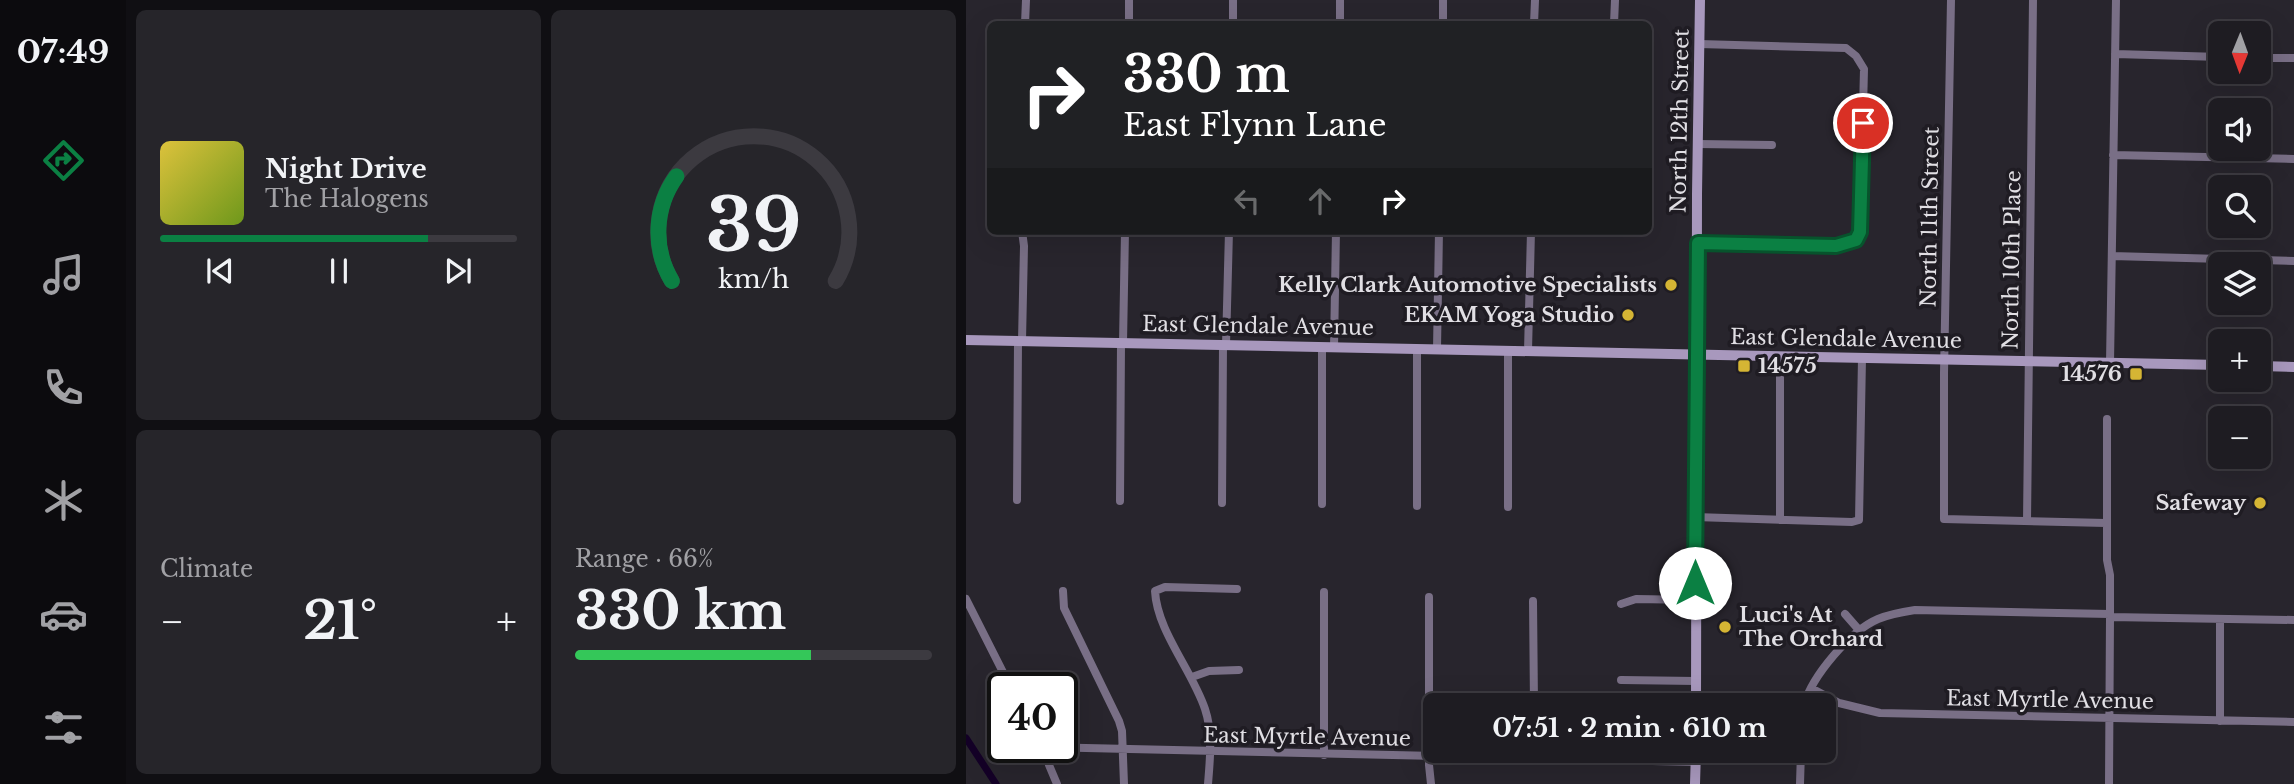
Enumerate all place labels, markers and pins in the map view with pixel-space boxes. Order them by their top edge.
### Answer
pin [1833,93,1893,153]
place label: Kelly Clark Automotive Specialists [1278,272,1657,298]
marker: Kelly Clark Automotive Specialists [1663,277,1679,293]
place label: EKAM Yoga Studio [1404,302,1614,328]
marker: EKAM Yoga Studio [1620,307,1636,323]
place label: 14575 [1758,353,1817,379]
marker: 14575 [1736,358,1752,374]
place label: 14576 [2061,361,2122,387]
marker: 14576 [2128,366,2144,382]
place label: Safeway [2155,490,2246,516]
marker: Safeway [2252,495,2268,511]
place label: Luci's At The Orchard [1739,602,1884,652]
marker: Luci's At The Orchard [1717,619,1733,635]

